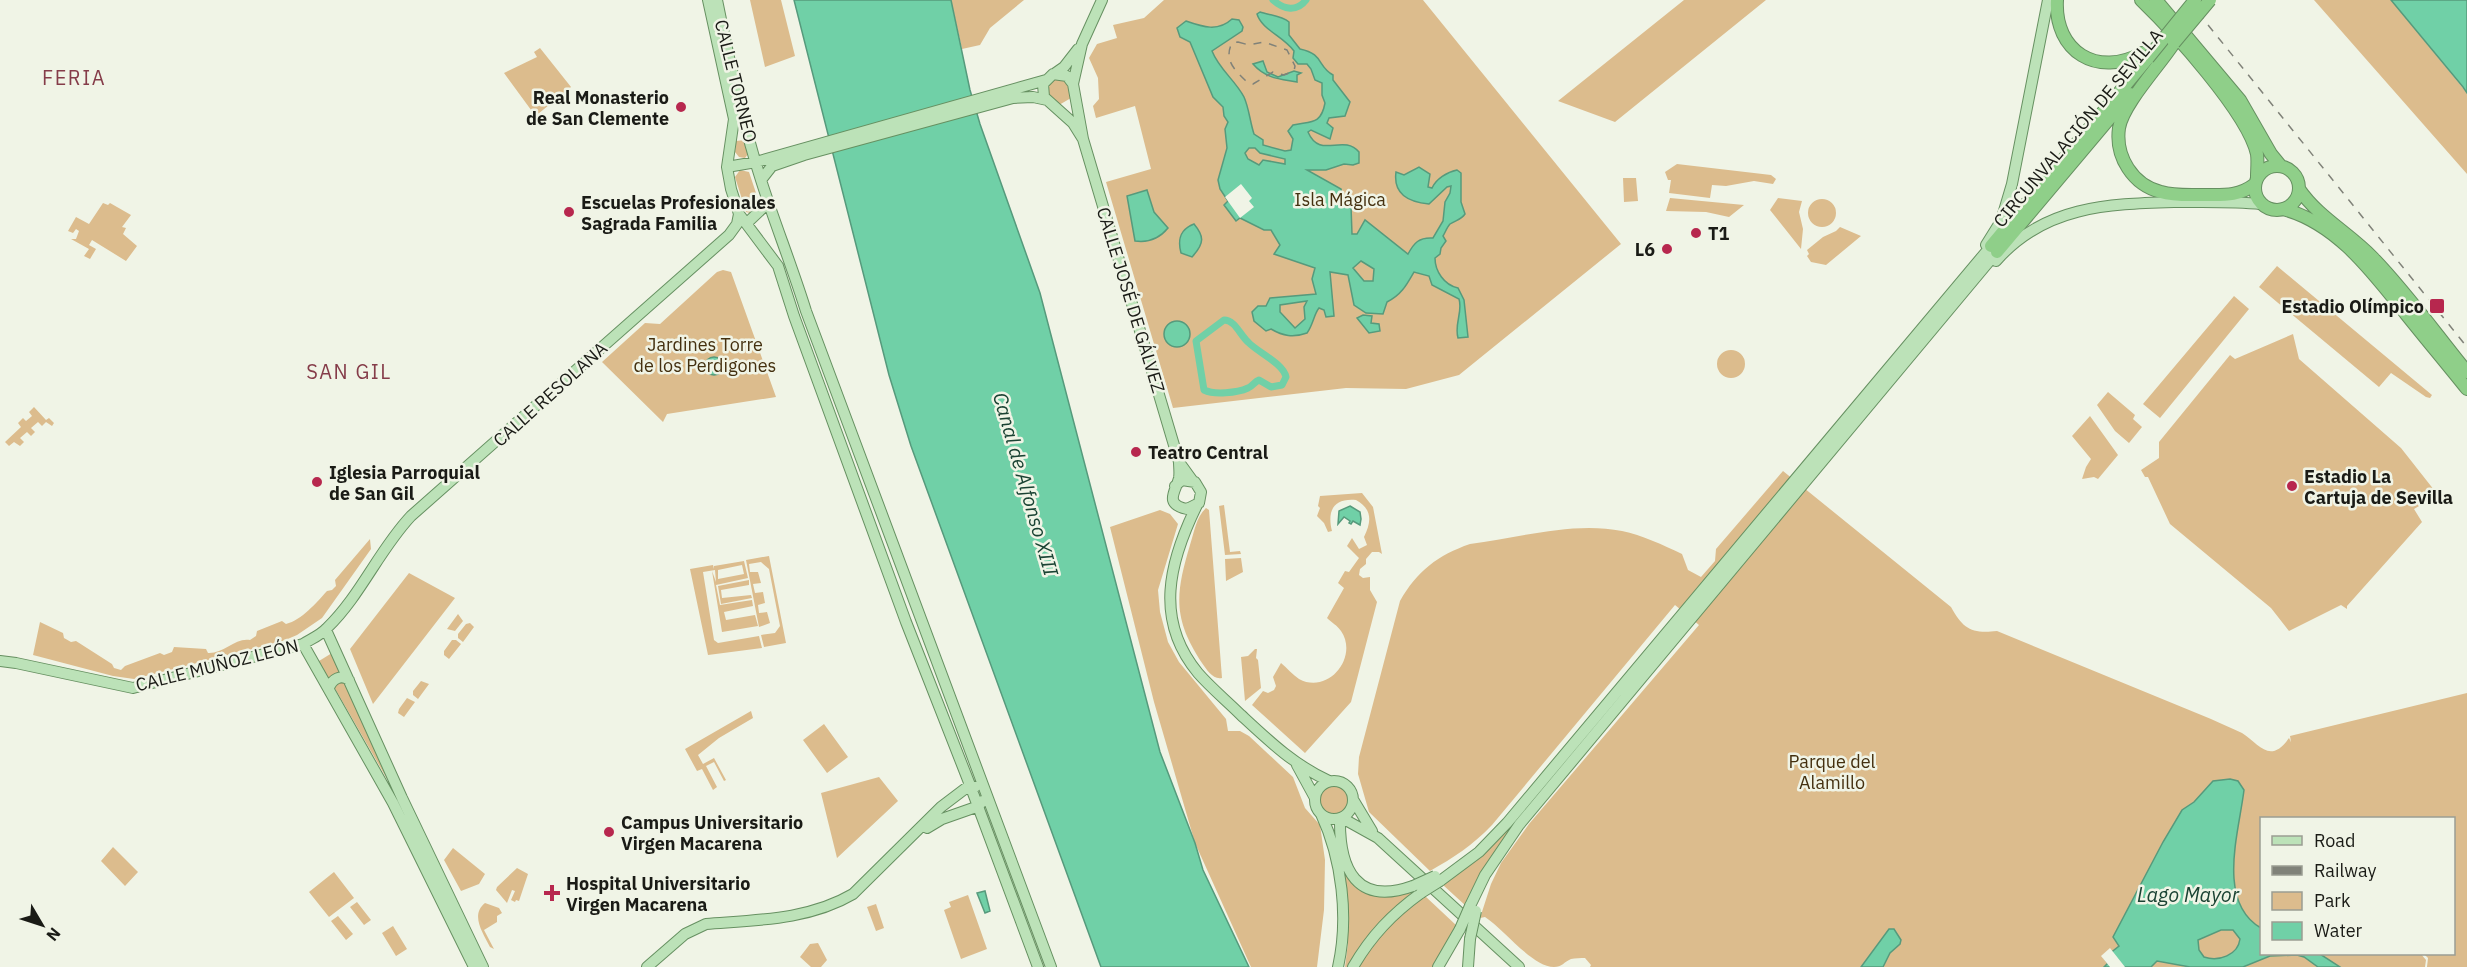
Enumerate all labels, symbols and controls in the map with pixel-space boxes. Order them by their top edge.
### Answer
street label: CALLE TORNEO [710,17,762,145]
street label: CIRCUNVALACIÓN DE SEVILLA [1988,24,2168,232]
district label: FERIA [42,64,106,91]
place label: Real Monasterio de San Clemente [526,86,669,130]
marker: Real Monasterio de San Clemente [674,100,688,114]
park label: Isla Mágica [1294,188,1386,211]
place label: Escuelas Profesionales Sagrada Familia [581,191,776,235]
street label: CALLE JOSÉ DE GÁLVEZ [1092,204,1170,396]
marker: Escuelas Profesionales Sagrada Familia [562,205,576,219]
place label: T1 [1708,222,1730,245]
marker: T1 [1689,226,1703,240]
place label: L6 [1635,238,1655,261]
marker: L6 [1660,242,1674,256]
place label: Estadio Olímpico [2282,295,2424,318]
marker: Estadio Olímpico [2428,297,2446,315]
park label: Jardines Torre de los Perdigones [634,333,776,377]
street label: CALLE RESOLANA [488,336,612,451]
district label: SAN GIL [306,358,392,385]
water label: Canal de Alfonso XIII [987,389,1065,580]
place label: Teatro Central [1148,441,1269,464]
marker: Teatro Central [1129,445,1143,459]
place label: Iglesia Parroquial de San Gil [329,461,480,505]
place label: Estadio La Cartuja de Sevilla [2304,465,2453,509]
marker: Iglesia Parroquial de San Gil [310,475,324,489]
marker: Estadio La Cartuja de Sevilla [2285,479,2299,493]
street label: CALLE MUÑOZ LEÓN [133,634,301,696]
park label: Parque del Alamillo [1789,750,1876,794]
place label: Campus Universitario Virgen Macarena [621,811,803,855]
legend [2260,817,2455,955]
marker: Campus Universitario Virgen Macarena [602,825,616,839]
text: Road [2314,829,2355,852]
text: Railway [2314,859,2376,882]
place label: Hospital Universitario Virgen Macarena [566,872,750,916]
water label: Lago Mayor [2137,881,2240,908]
marker: Hospital Universitario Virgen Macarena [543,884,561,902]
text: Park [2314,889,2351,912]
north arrow [12,895,72,955]
text: Water [2314,919,2363,942]
text: N [42,924,65,945]

